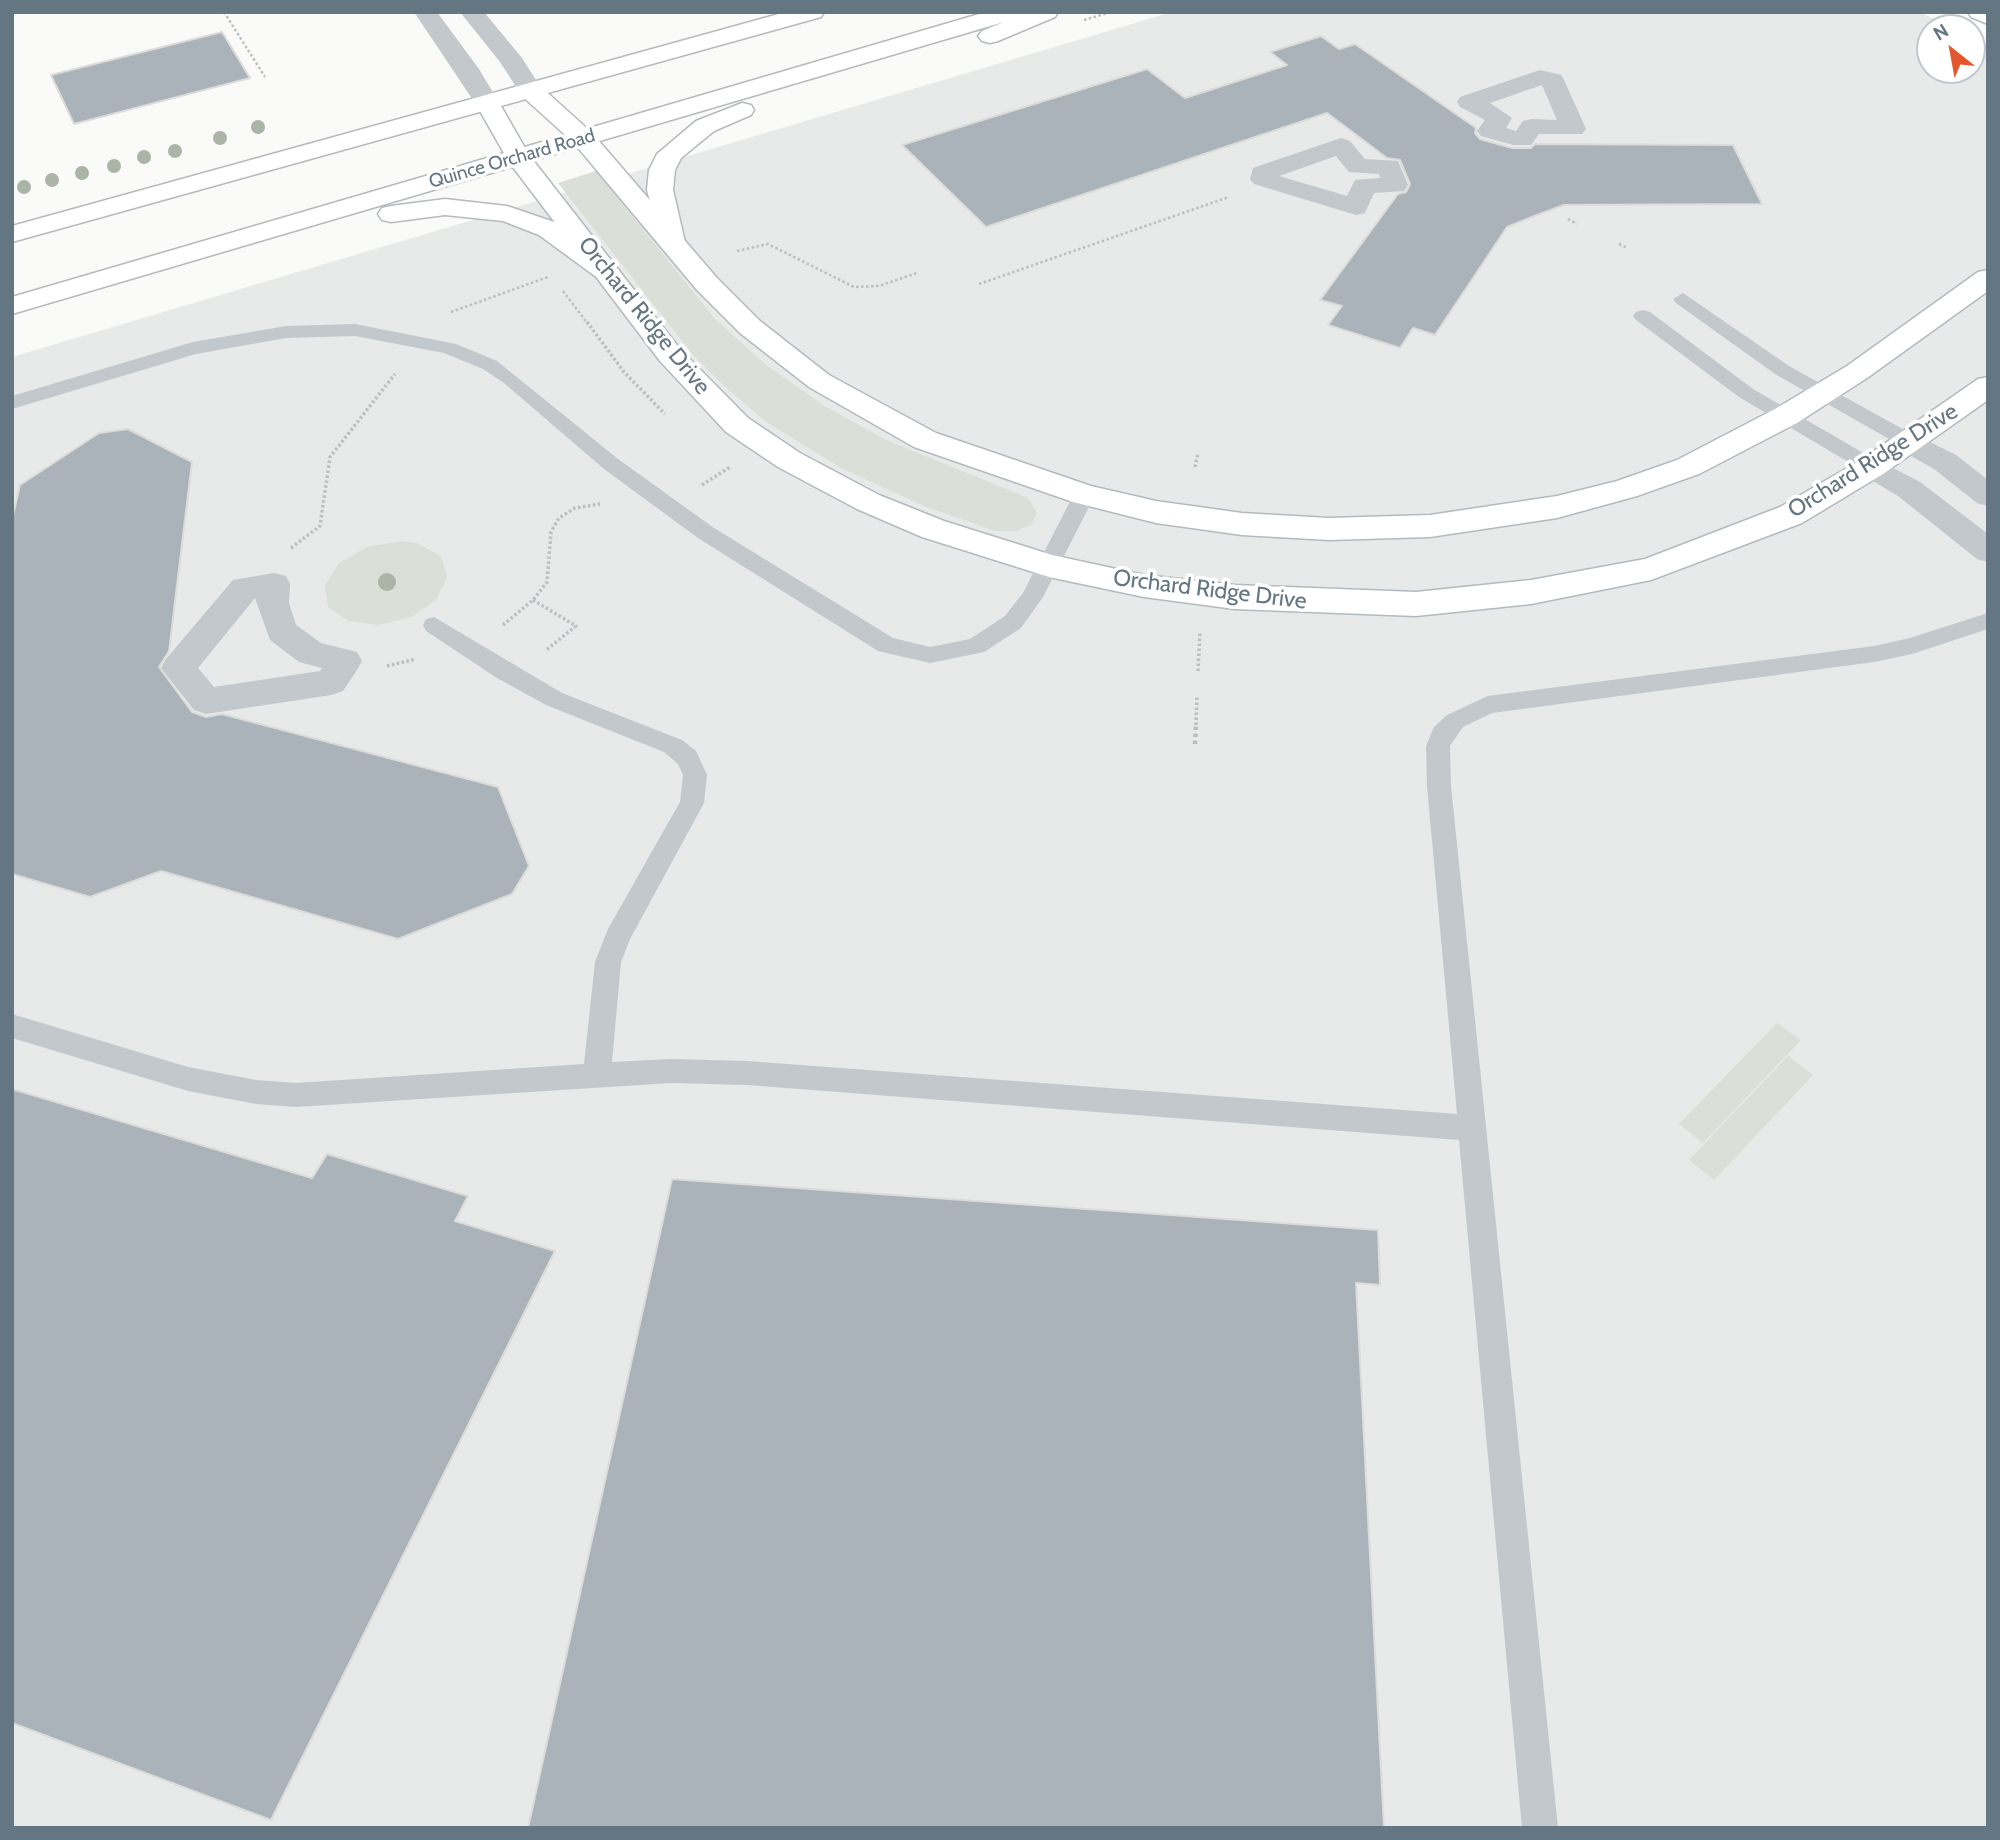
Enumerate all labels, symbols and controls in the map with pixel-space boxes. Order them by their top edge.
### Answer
north arrow [1916,14,1986,84]
text: N [1929,19,1953,46]
street label: Quince Orchard Road [426,124,598,194]
street label: Orchard Ridge Drive [572,232,716,400]
street label: Orchard Ridge Drive [1783,398,1963,524]
street label: Orchard Ridge Drive [1112,564,1308,616]

